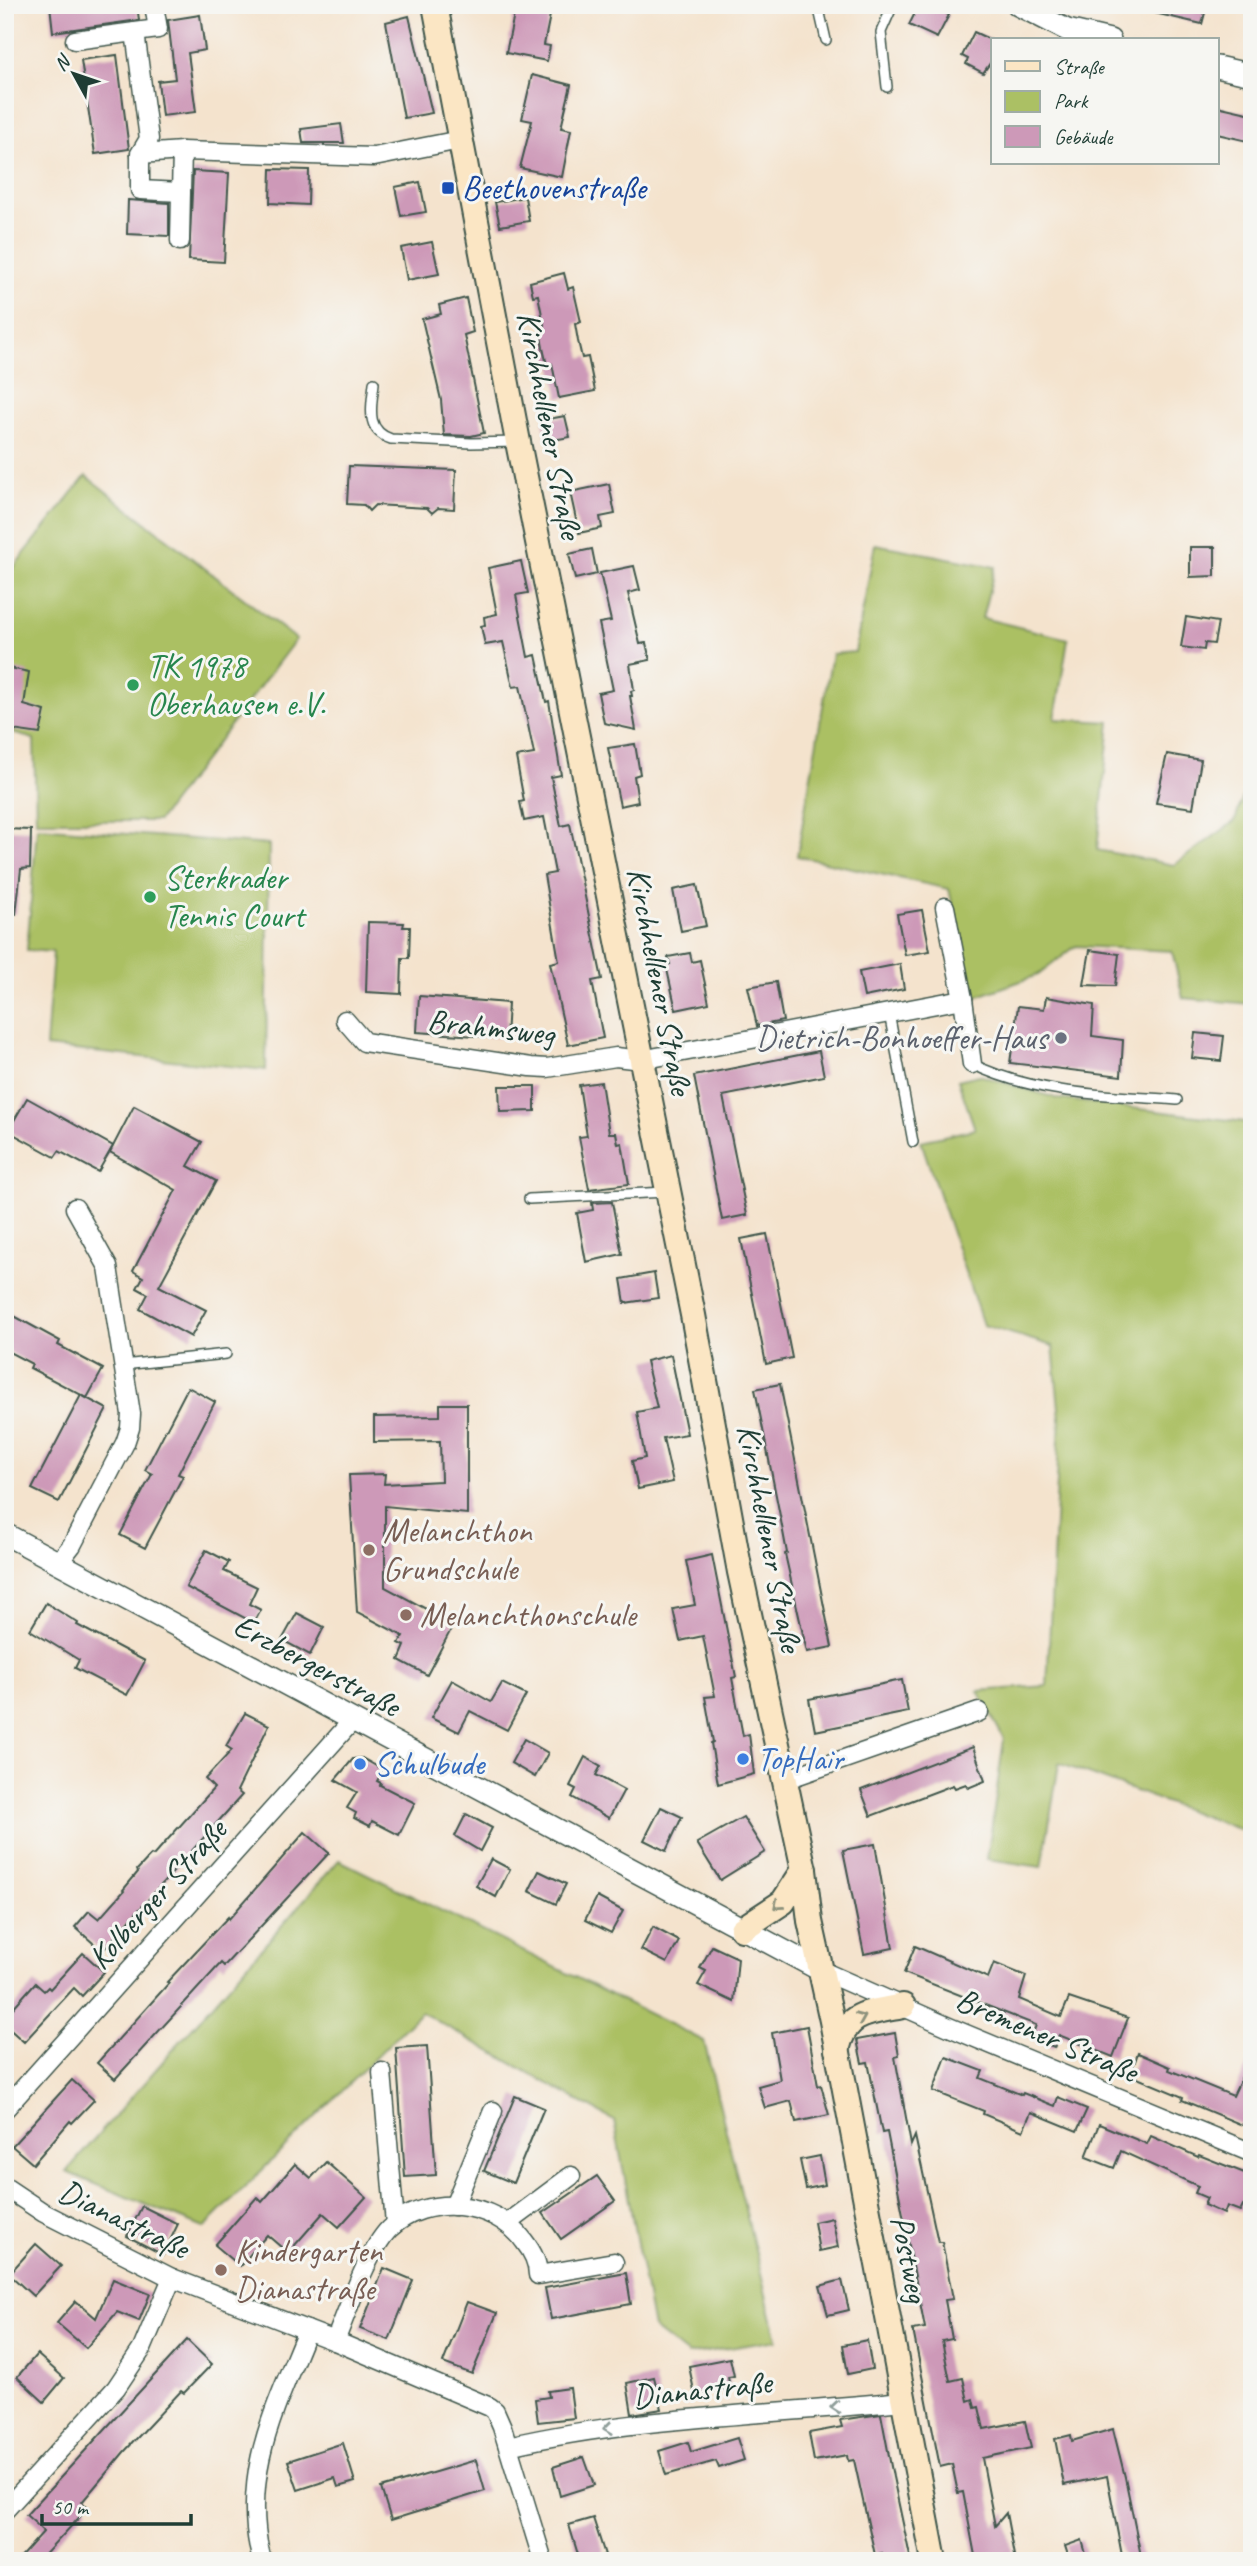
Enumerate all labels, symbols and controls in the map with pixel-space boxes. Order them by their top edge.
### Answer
north arrow [38,38,108,108]
legend [991,38,1218,164]
text: N [49,49,77,76]
text: Straße [1054,54,1106,80]
text: Park [1054,88,1089,114]
text: Gebäude [1054,124,1113,150]
place label: Beethovenstraße [462,167,648,209]
marker: Beethovenstraße [440,180,456,196]
street label: Kirchhellener Straße [507,308,593,544]
place label: TK 1978 Oberhausen e.V. [147,645,326,725]
marker: TK 1978 Oberhausen e.V. [125,677,141,693]
place label: Sterkrader Tennis Court [164,857,307,937]
street label: Kirchhellener Straße [617,864,703,1100]
marker: Sterkrader Tennis Court [142,889,158,905]
street label: Brahmsweg [425,999,559,1055]
place label: Dietrich-Bonhoeffer-Haus [756,1017,1050,1059]
marker: Dietrich-Bonhoeffer-Haus [1053,1030,1069,1046]
street label: Kirchhellener Straße [727,1421,813,1657]
place label: Melanchthon Grundschule [383,1510,533,1590]
marker: Melanchthon Grundschule [361,1542,377,1558]
place label: Melanchthonschule [420,1594,638,1636]
street label: Erzbergerstraße [227,1604,409,1727]
marker: Melanchthonschule [398,1607,414,1623]
place label: TopHair [757,1738,845,1780]
place label: Schulbude [374,1743,486,1785]
marker: TopHair [735,1751,751,1767]
marker: Schulbude [352,1756,368,1772]
street label: Kolberger Straße [78,1808,237,1978]
one-way arrow [773,1896,786,1909]
street label: Bremener Straße [950,1978,1146,2093]
one-way arrow [854,2012,866,2026]
street label: Dianastraße [52,2170,198,2269]
street label: Postweg [881,2212,939,2307]
place label: Kindergarten Dianastraße [235,2230,383,2310]
marker: Kindergarten Dianastraße [213,2262,229,2278]
street label: Dianastraße [630,2361,776,2417]
one-way arrow [829,2399,840,2414]
one-way arrow [603,2421,614,2436]
scale bar [42,2482,191,2526]
text: 50 m [52,2494,90,2520]

